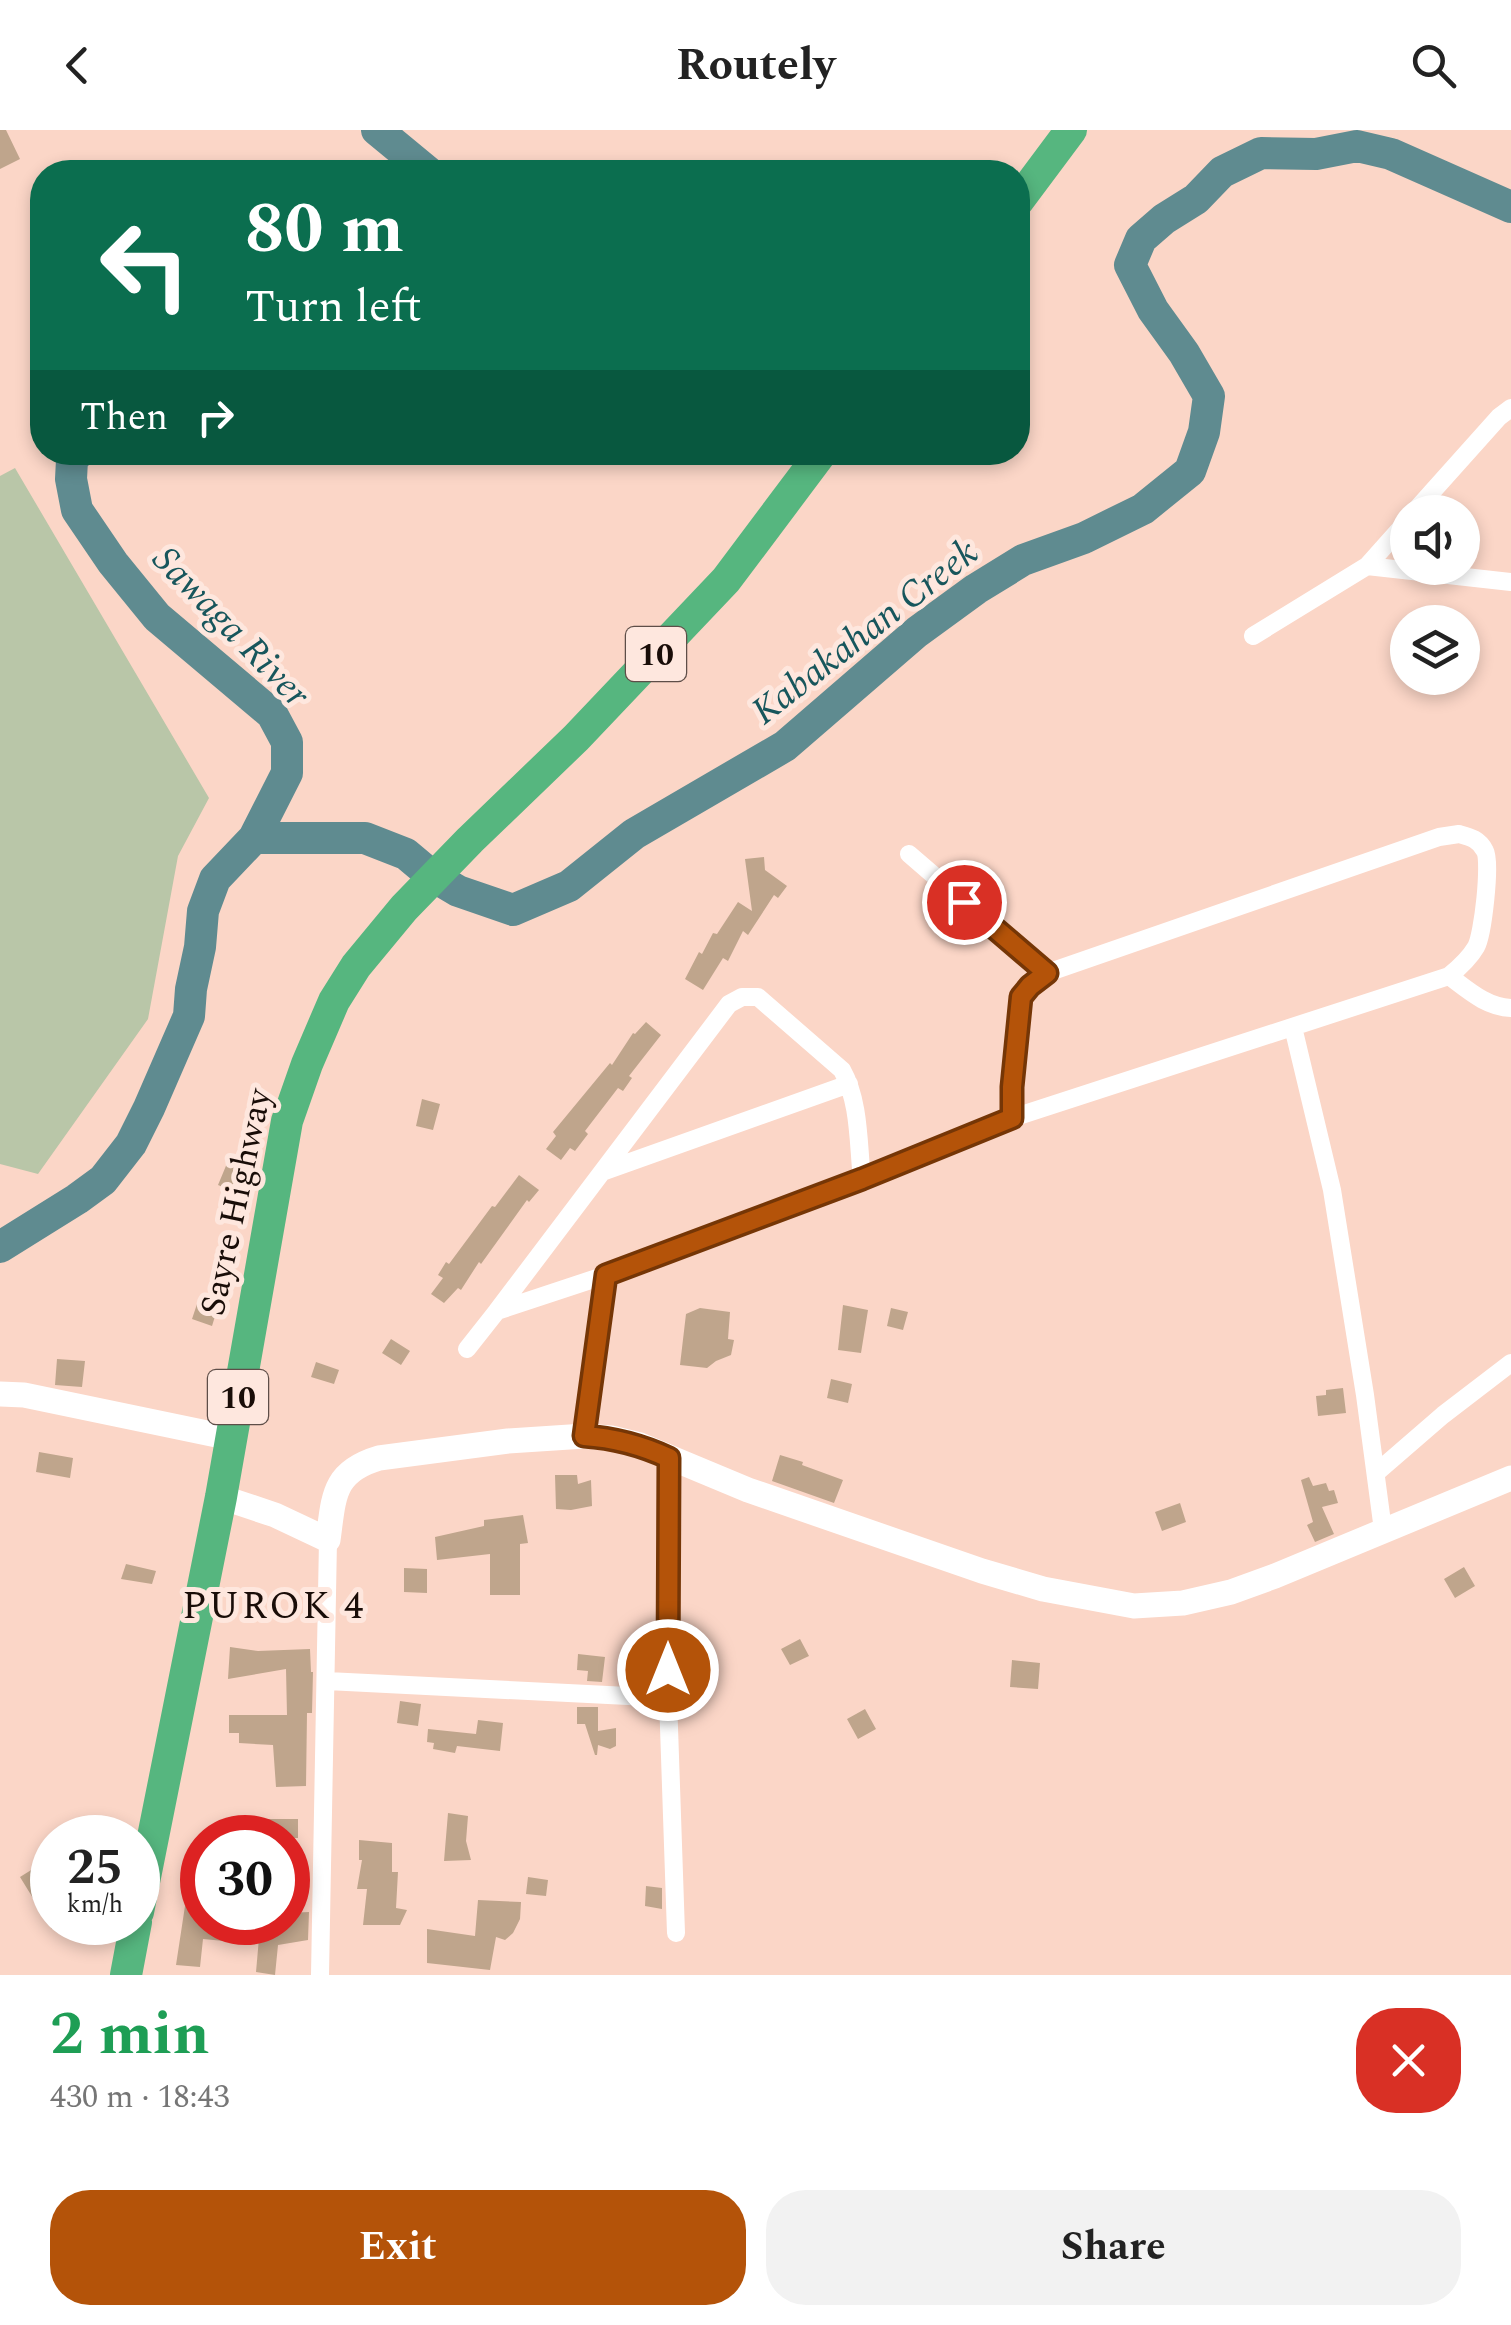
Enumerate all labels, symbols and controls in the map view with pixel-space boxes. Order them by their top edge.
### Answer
text: Routely [676,31,835,100]
icon: back [50,38,105,93]
icon: search [1406,38,1461,93]
text: 80 m [245,177,404,283]
icon: left [80,200,210,330]
text: Turn left [245,273,422,342]
text: Then [80,389,168,447]
icon: right [188,390,243,445]
map controls [1390,495,1480,695]
button: sound [1390,495,1480,585]
water label: Kabakahan Creek [739,525,992,740]
water label: Sawaga River [138,533,324,722]
button: layers [1390,605,1480,695]
road number: 10 [626,627,686,681]
pin [922,860,1007,945]
icon: arrive [937,875,992,930]
street label: Sayre Highway [187,1083,287,1321]
road number: 10 [208,1370,268,1424]
district label: PUROK 4 [182,1578,366,1636]
position arrow [616,1618,720,1722]
speed limit sign: 30 [180,1815,310,1945]
text: 25 [67,1830,123,1906]
text: km/h [67,1886,123,1924]
text: 2 min [50,1989,210,2081]
button: close [1356,2008,1461,2113]
text: 430 m · 18:43 [50,2073,230,2122]
button: Exit [50,2190,746,2305]
button: Share [766,2190,1461,2305]

